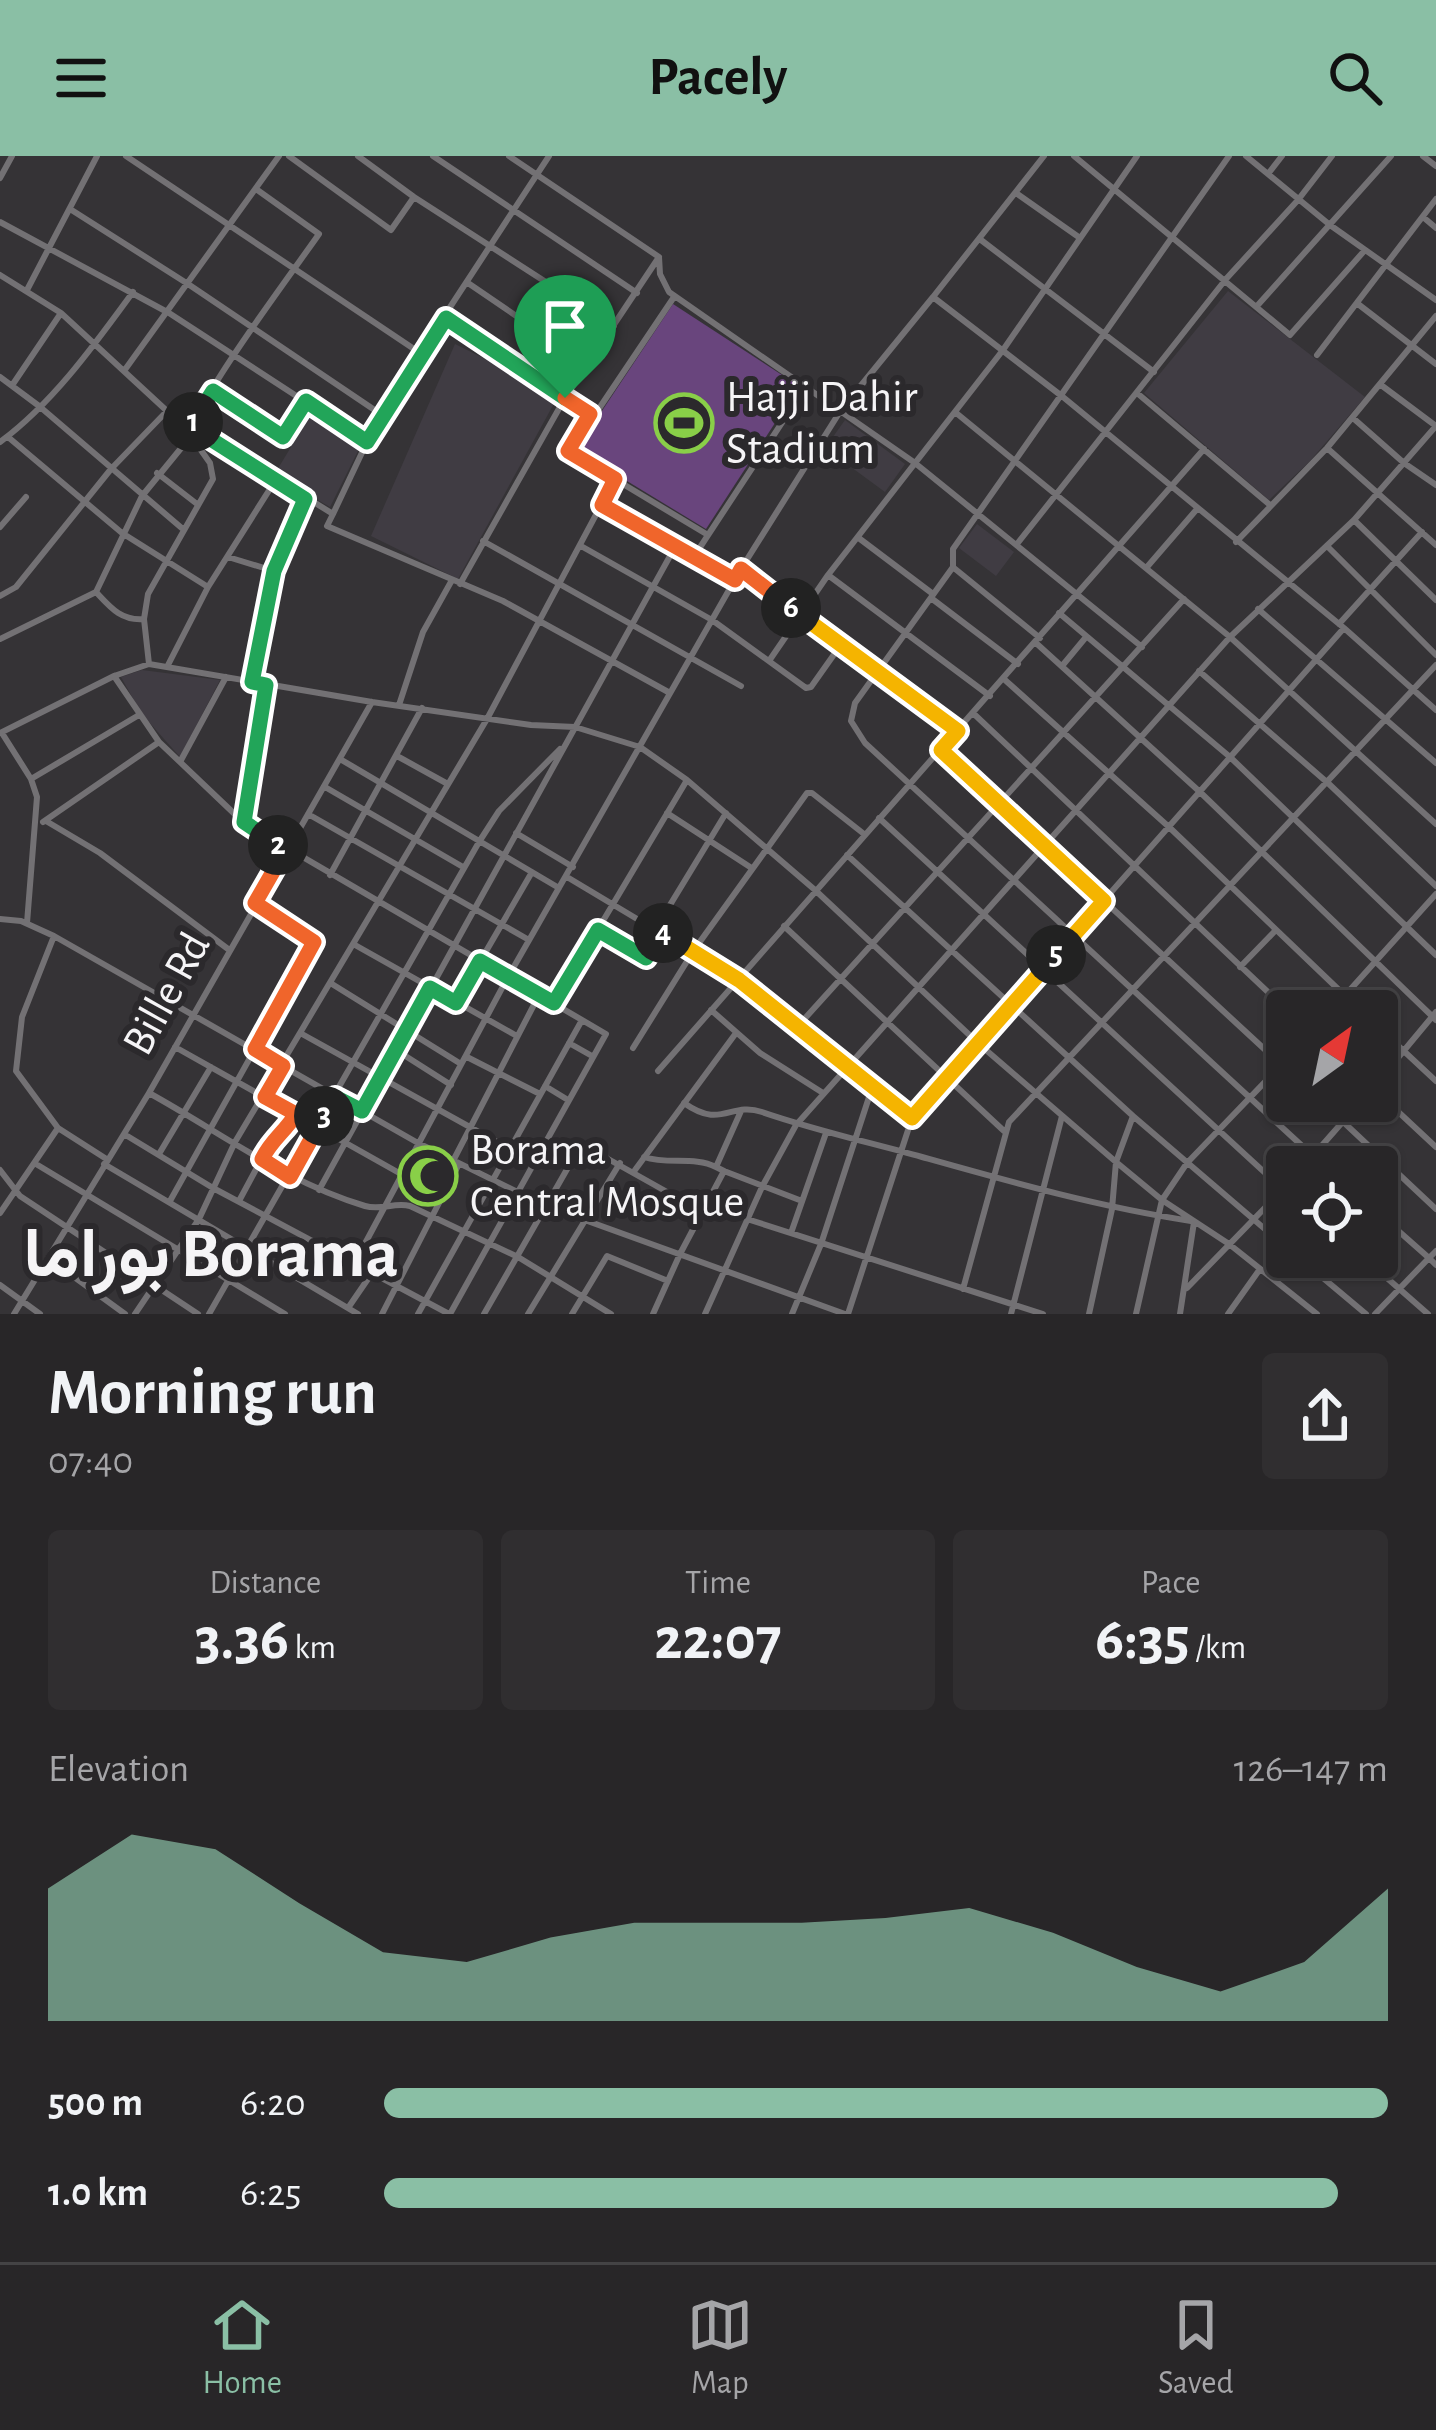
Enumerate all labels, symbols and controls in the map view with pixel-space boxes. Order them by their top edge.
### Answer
icon: menu [48,45,114,111]
icon: search [1322,45,1388,111]
text: Pacely [649,51,788,105]
pin [514,275,616,398]
icon: arrive [532,293,598,359]
place label: Hajji Dahir Stadium [726,375,918,472]
pin: 1 [163,392,223,452]
sports icon: Hajji Dahir Stadium [653,392,715,454]
text: 1 [187,405,199,438]
pin: 6 [761,578,821,638]
text: 6 [783,591,799,624]
pin: 2 [248,815,308,875]
text: 2 [270,828,286,861]
pin: 4 [633,903,693,963]
text: 4 [655,916,671,949]
street label: Bille Rd [115,925,219,1063]
pin: 5 [1026,925,1086,985]
text: 5 [1049,938,1063,971]
north arrow [1266,990,1398,1122]
map controls [1266,990,1398,1278]
pin: 3 [294,1086,354,1146]
text: 3 [317,1099,331,1132]
place label: Borama Central Mosque [470,1128,744,1225]
mosque icon: Borama Central Mosque [397,1145,459,1207]
button: locate [1266,1146,1398,1278]
district label: بوراما Borama [23,1221,399,1295]
button: share [1262,1353,1388,1479]
text: Morning run [48,1360,377,1426]
text: 07:40 [48,1442,133,1481]
text: Distance [209,1567,321,1600]
text: Time [685,1567,751,1600]
text: Pace [1141,1567,1200,1600]
text: 3.36 [195,1610,289,1670]
text: 22:07 [654,1610,782,1670]
text: 6:35 [1095,1610,1190,1670]
text: km [289,1632,336,1665]
text: /km [1190,1632,1246,1665]
text: Elevation [48,1750,189,1789]
text: 126–147 m [1234,1750,1388,1789]
text: 500 m [48,2084,143,2123]
text: 6:20 [240,2084,306,2123]
text: 1.0 km [48,2174,148,2213]
text: 6:25 [240,2174,301,2213]
tab: Home [203,2292,282,2404]
tab: Map [687,2292,753,2404]
tab: Saved [1158,2292,1233,2404]

